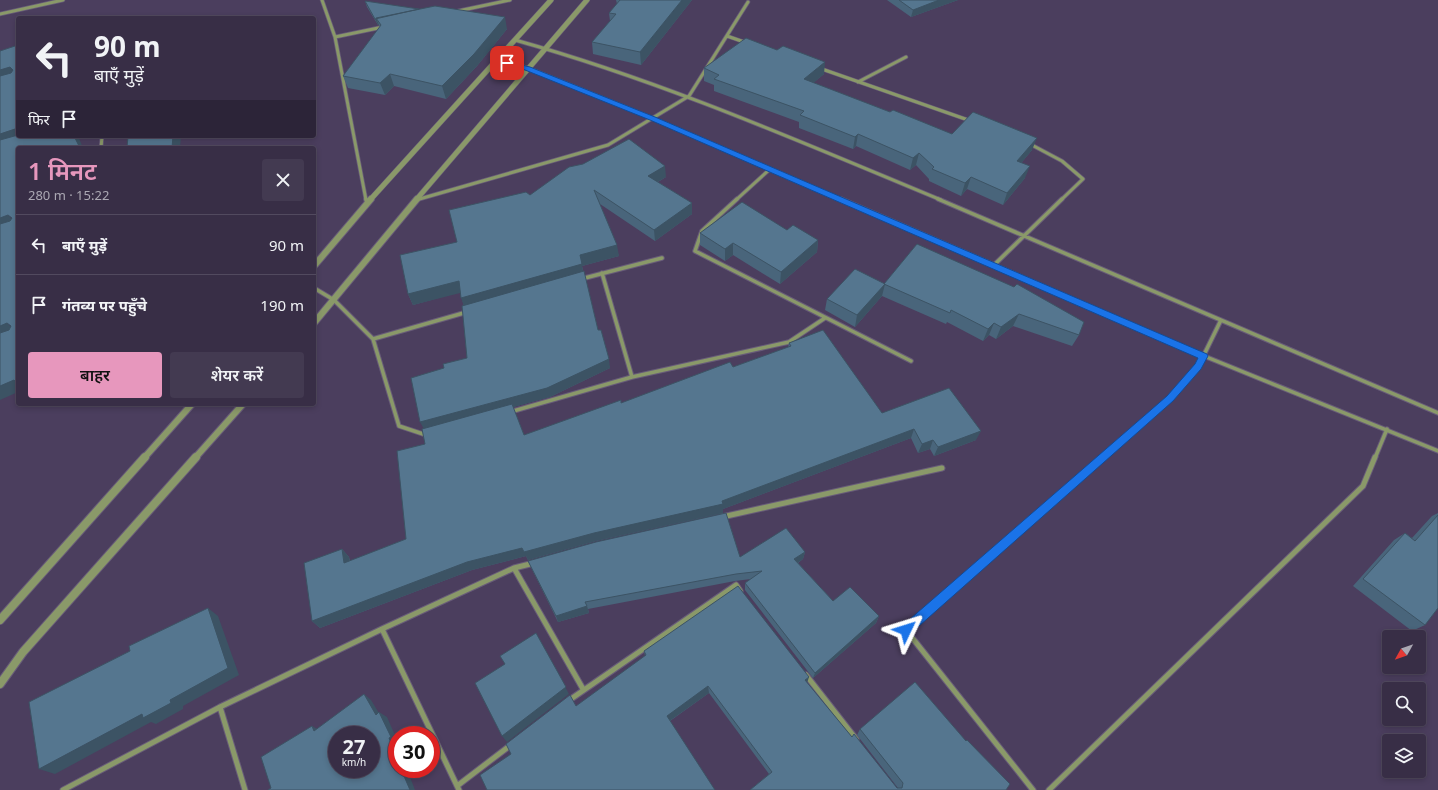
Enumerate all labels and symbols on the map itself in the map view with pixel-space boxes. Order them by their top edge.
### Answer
pin [490,46,524,80]
position arrow [885,609,927,651]
north arrow [1382,630,1426,674]
speed limit sign: 30 [388,726,440,778]

